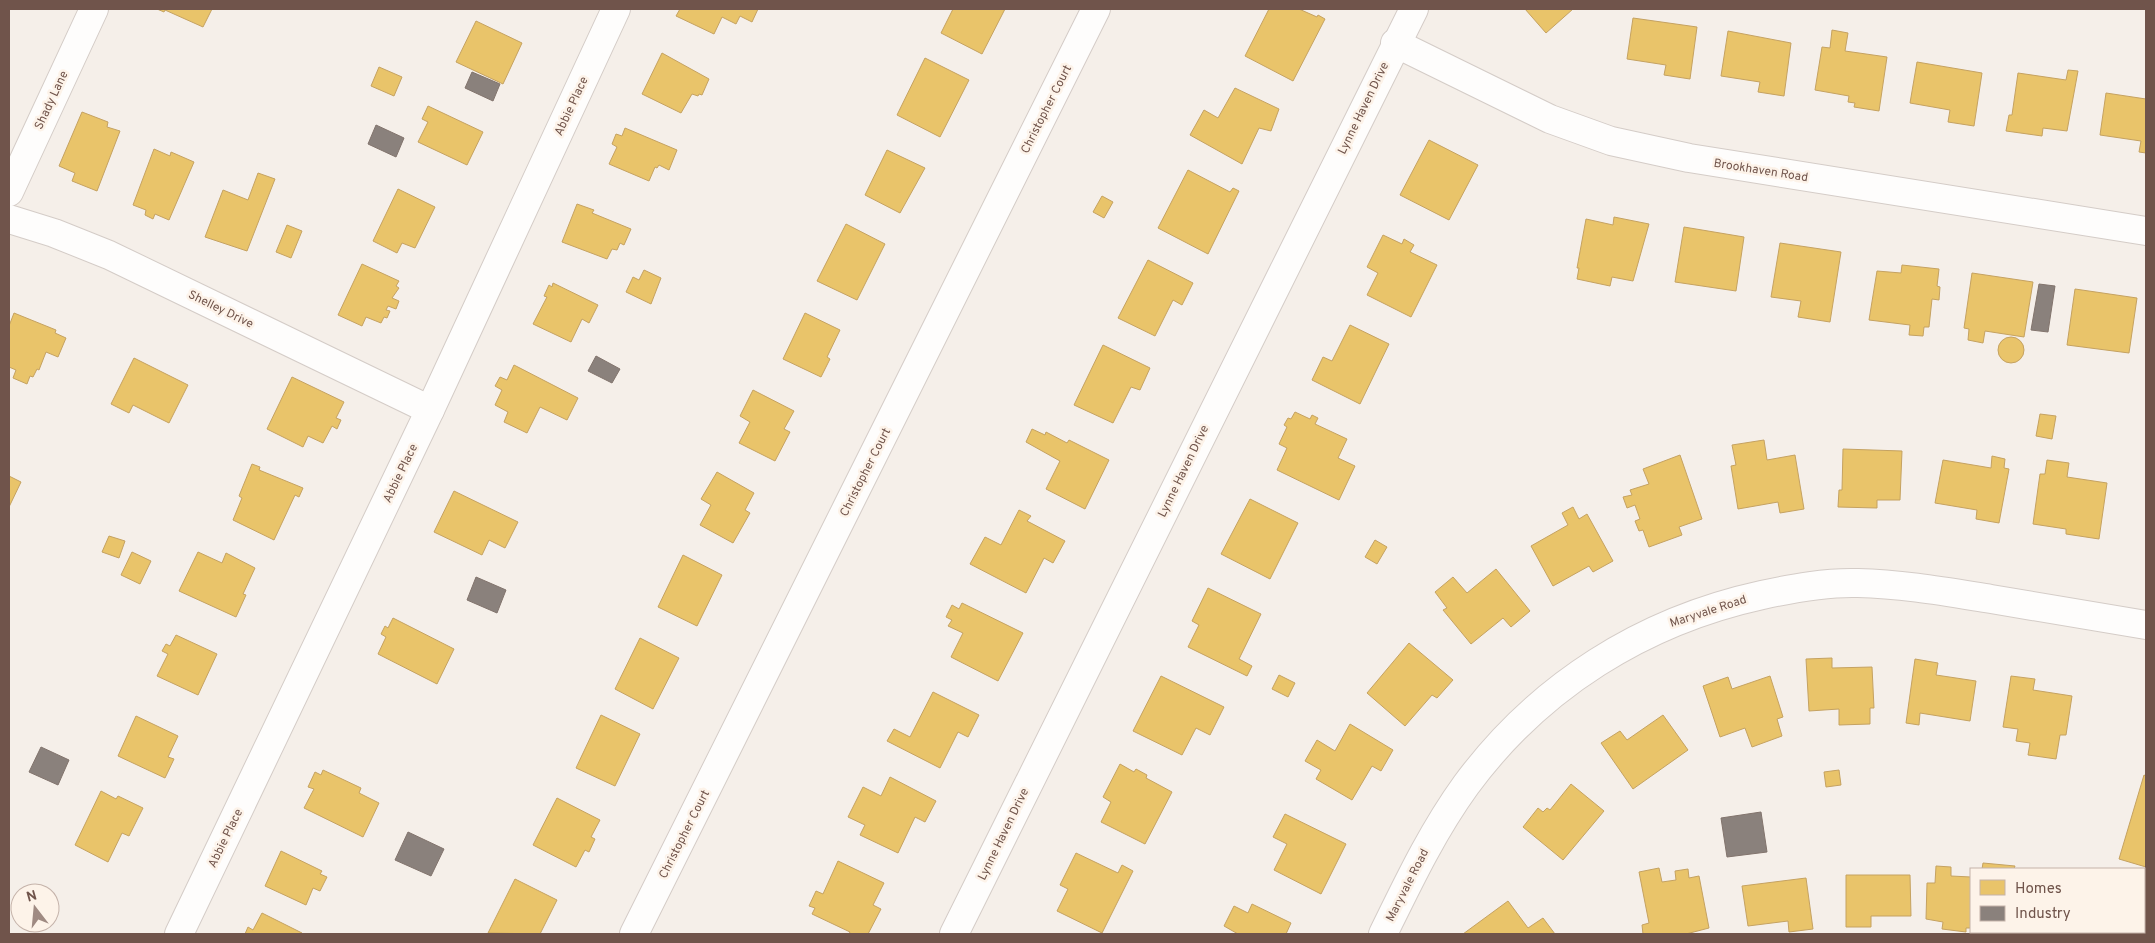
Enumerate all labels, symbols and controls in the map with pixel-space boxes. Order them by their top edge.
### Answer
street label: Lynne Haven Drive [1335,60,1393,157]
street label: Christopher Court [1018,62,1076,156]
street label: Shady Lane [31,69,72,132]
street label: Abbie Place [551,74,593,139]
street label: Brookhaven Road [1713,156,1809,186]
street label: Shelley Drive [185,287,256,333]
street label: Lynne Haven Drive [1155,423,1213,520]
street label: Christopher Court [837,425,895,519]
street label: Abbie Place [380,441,422,506]
street label: Maryvale Road [1668,592,1749,632]
street label: Lynne Haven Drive [975,786,1033,883]
street label: Christopher Court [656,787,714,881]
street label: Abbie Place [205,806,247,871]
street label: Maryvale Road [1383,846,1433,925]
legend [1970,868,2145,933]
text: Homes [2015,880,2062,899]
north arrow [10,883,60,933]
text: N [25,887,39,907]
text: Industry [2015,905,2071,924]

